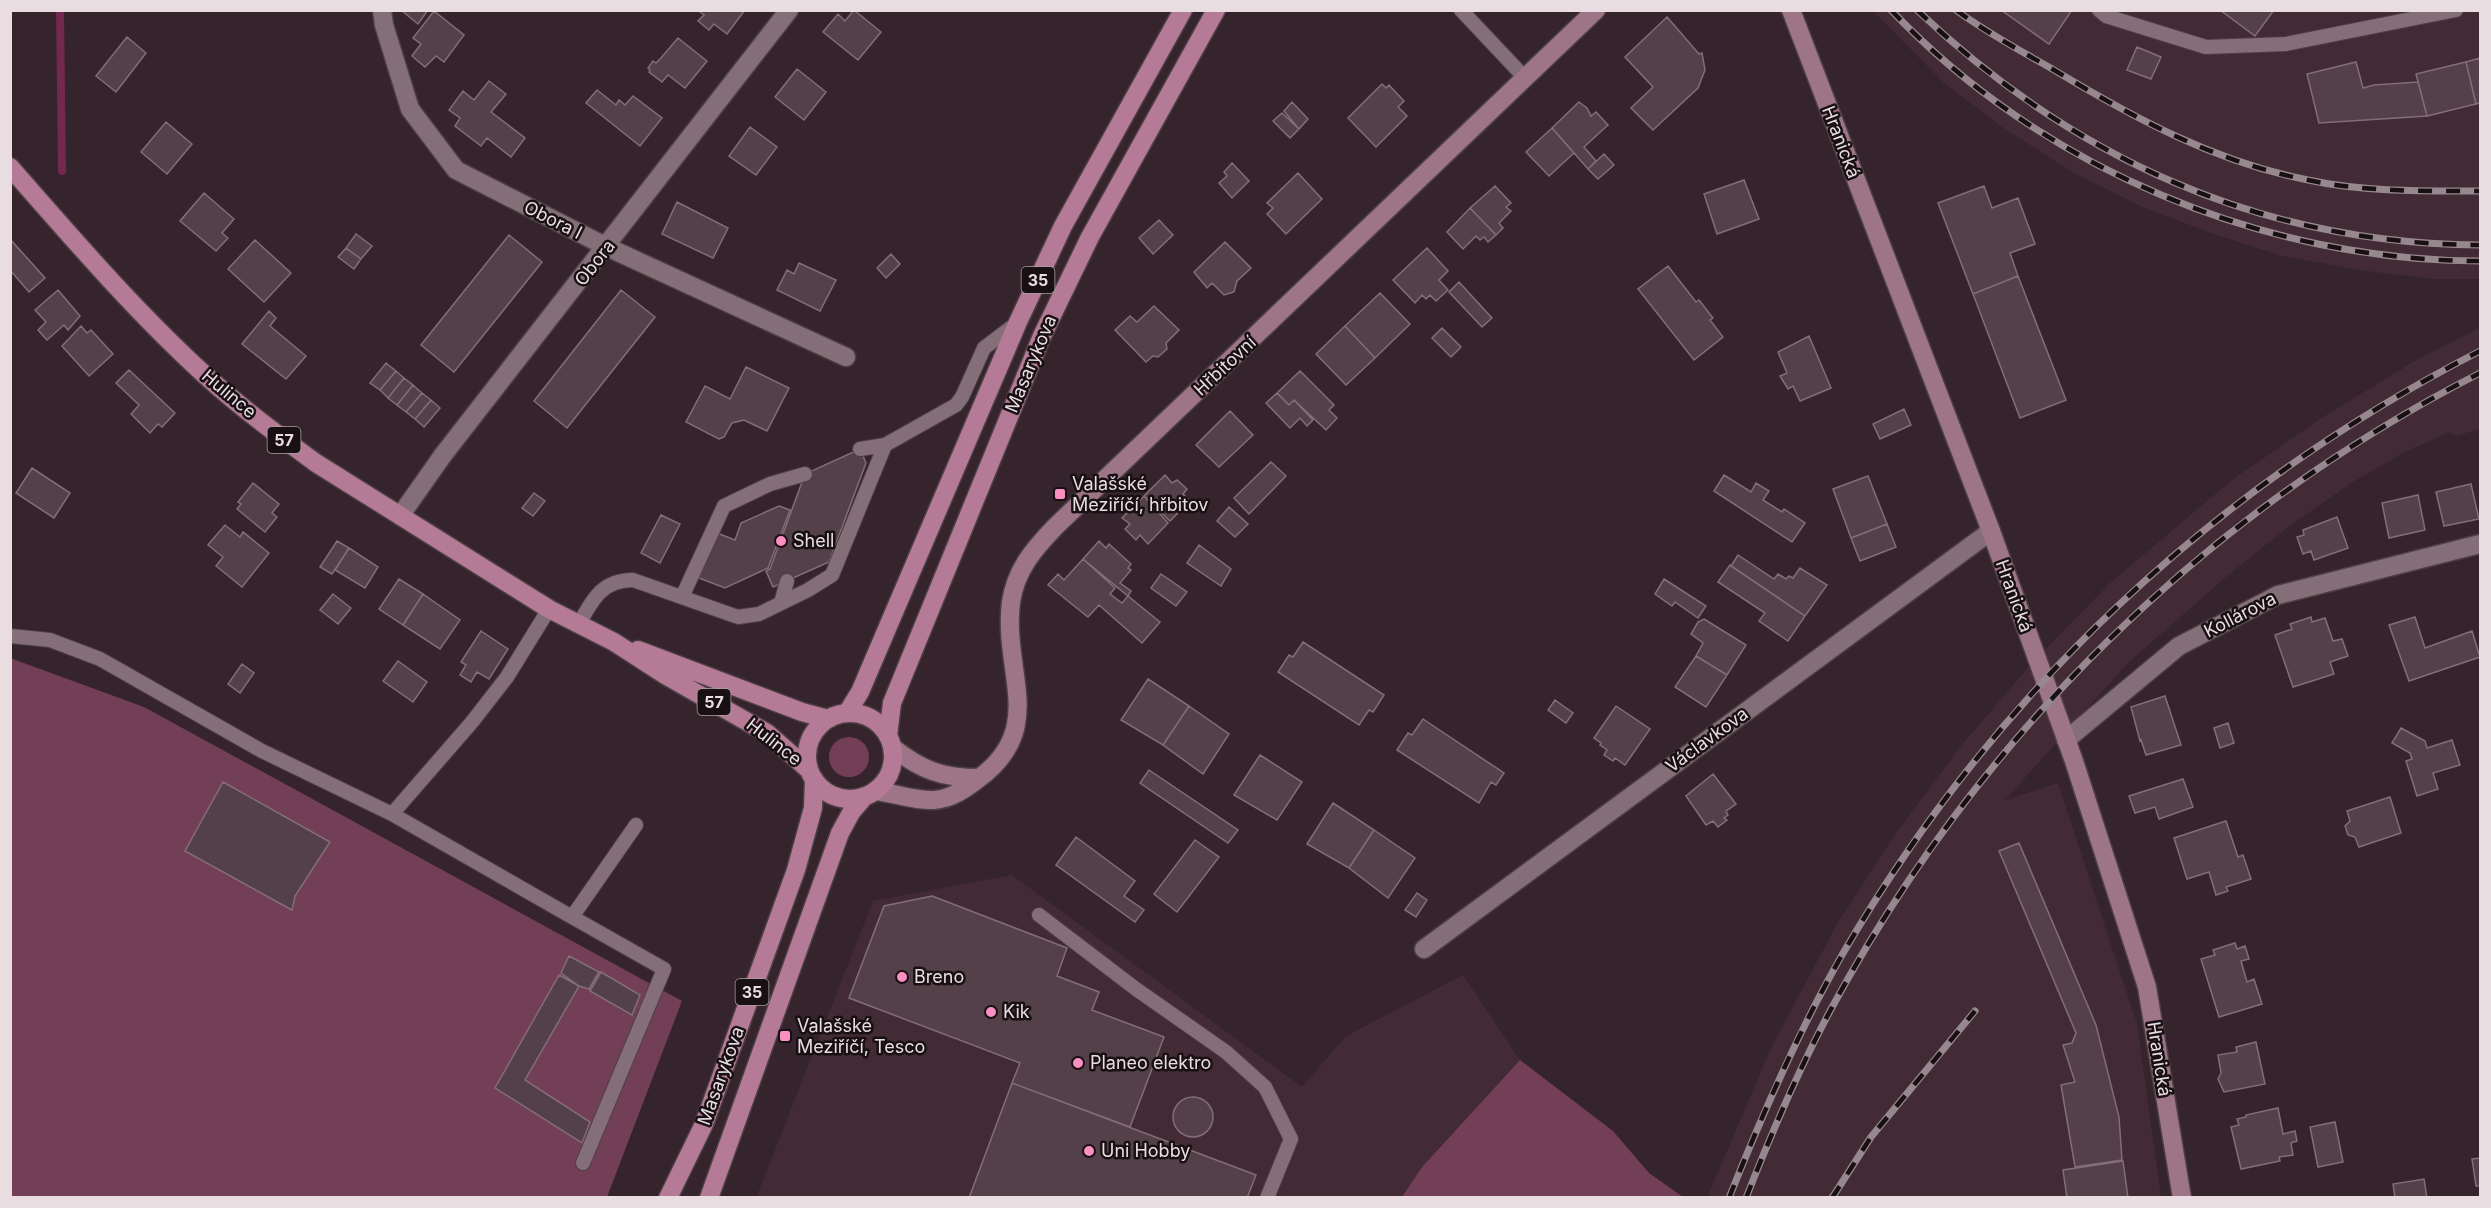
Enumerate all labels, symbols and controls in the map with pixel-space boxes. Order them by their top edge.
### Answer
street label: Hranická [1818,103,1865,181]
street label: Obora I [521,196,586,243]
street label: Obora [570,236,619,290]
road number: 35 [1022,267,1054,293]
street label: Masarykova [1001,312,1060,415]
street label: Hřbitovní [1189,331,1260,400]
street label: Hulince [198,365,261,422]
road number: 57 [268,427,300,453]
place label: Valašské Meziříčí, hřbitov [1072,473,1208,515]
marker: Valašské Meziříčí, hřbitov [1053,487,1067,501]
place label: Shell [793,530,834,551]
marker: Shell [774,534,788,548]
street label: Hranická [1992,557,2037,635]
street label: Kollárova [2200,587,2279,642]
road number: 57 [698,689,730,715]
street label: Václavkova [1662,703,1752,776]
street label: Hulince [743,714,806,770]
place label: Breno [914,966,964,987]
marker: Breno [895,970,909,984]
road number: 35 [736,979,768,1005]
place label: Kik [1003,1001,1030,1022]
marker: Kik [984,1005,998,1019]
place label: Valašské Meziříčí, Tesco [797,1015,925,1057]
street label: Hranická [2143,1020,2176,1098]
street label: Masarykova [693,1024,748,1128]
marker: Valašské Meziříčí, Tesco [778,1029,792,1043]
place label: Planeo elektro [1090,1052,1211,1073]
marker: Planeo elektro [1071,1056,1085,1070]
place label: Uni Hobby [1101,1140,1190,1161]
marker: Uni Hobby [1082,1144,1096,1158]

